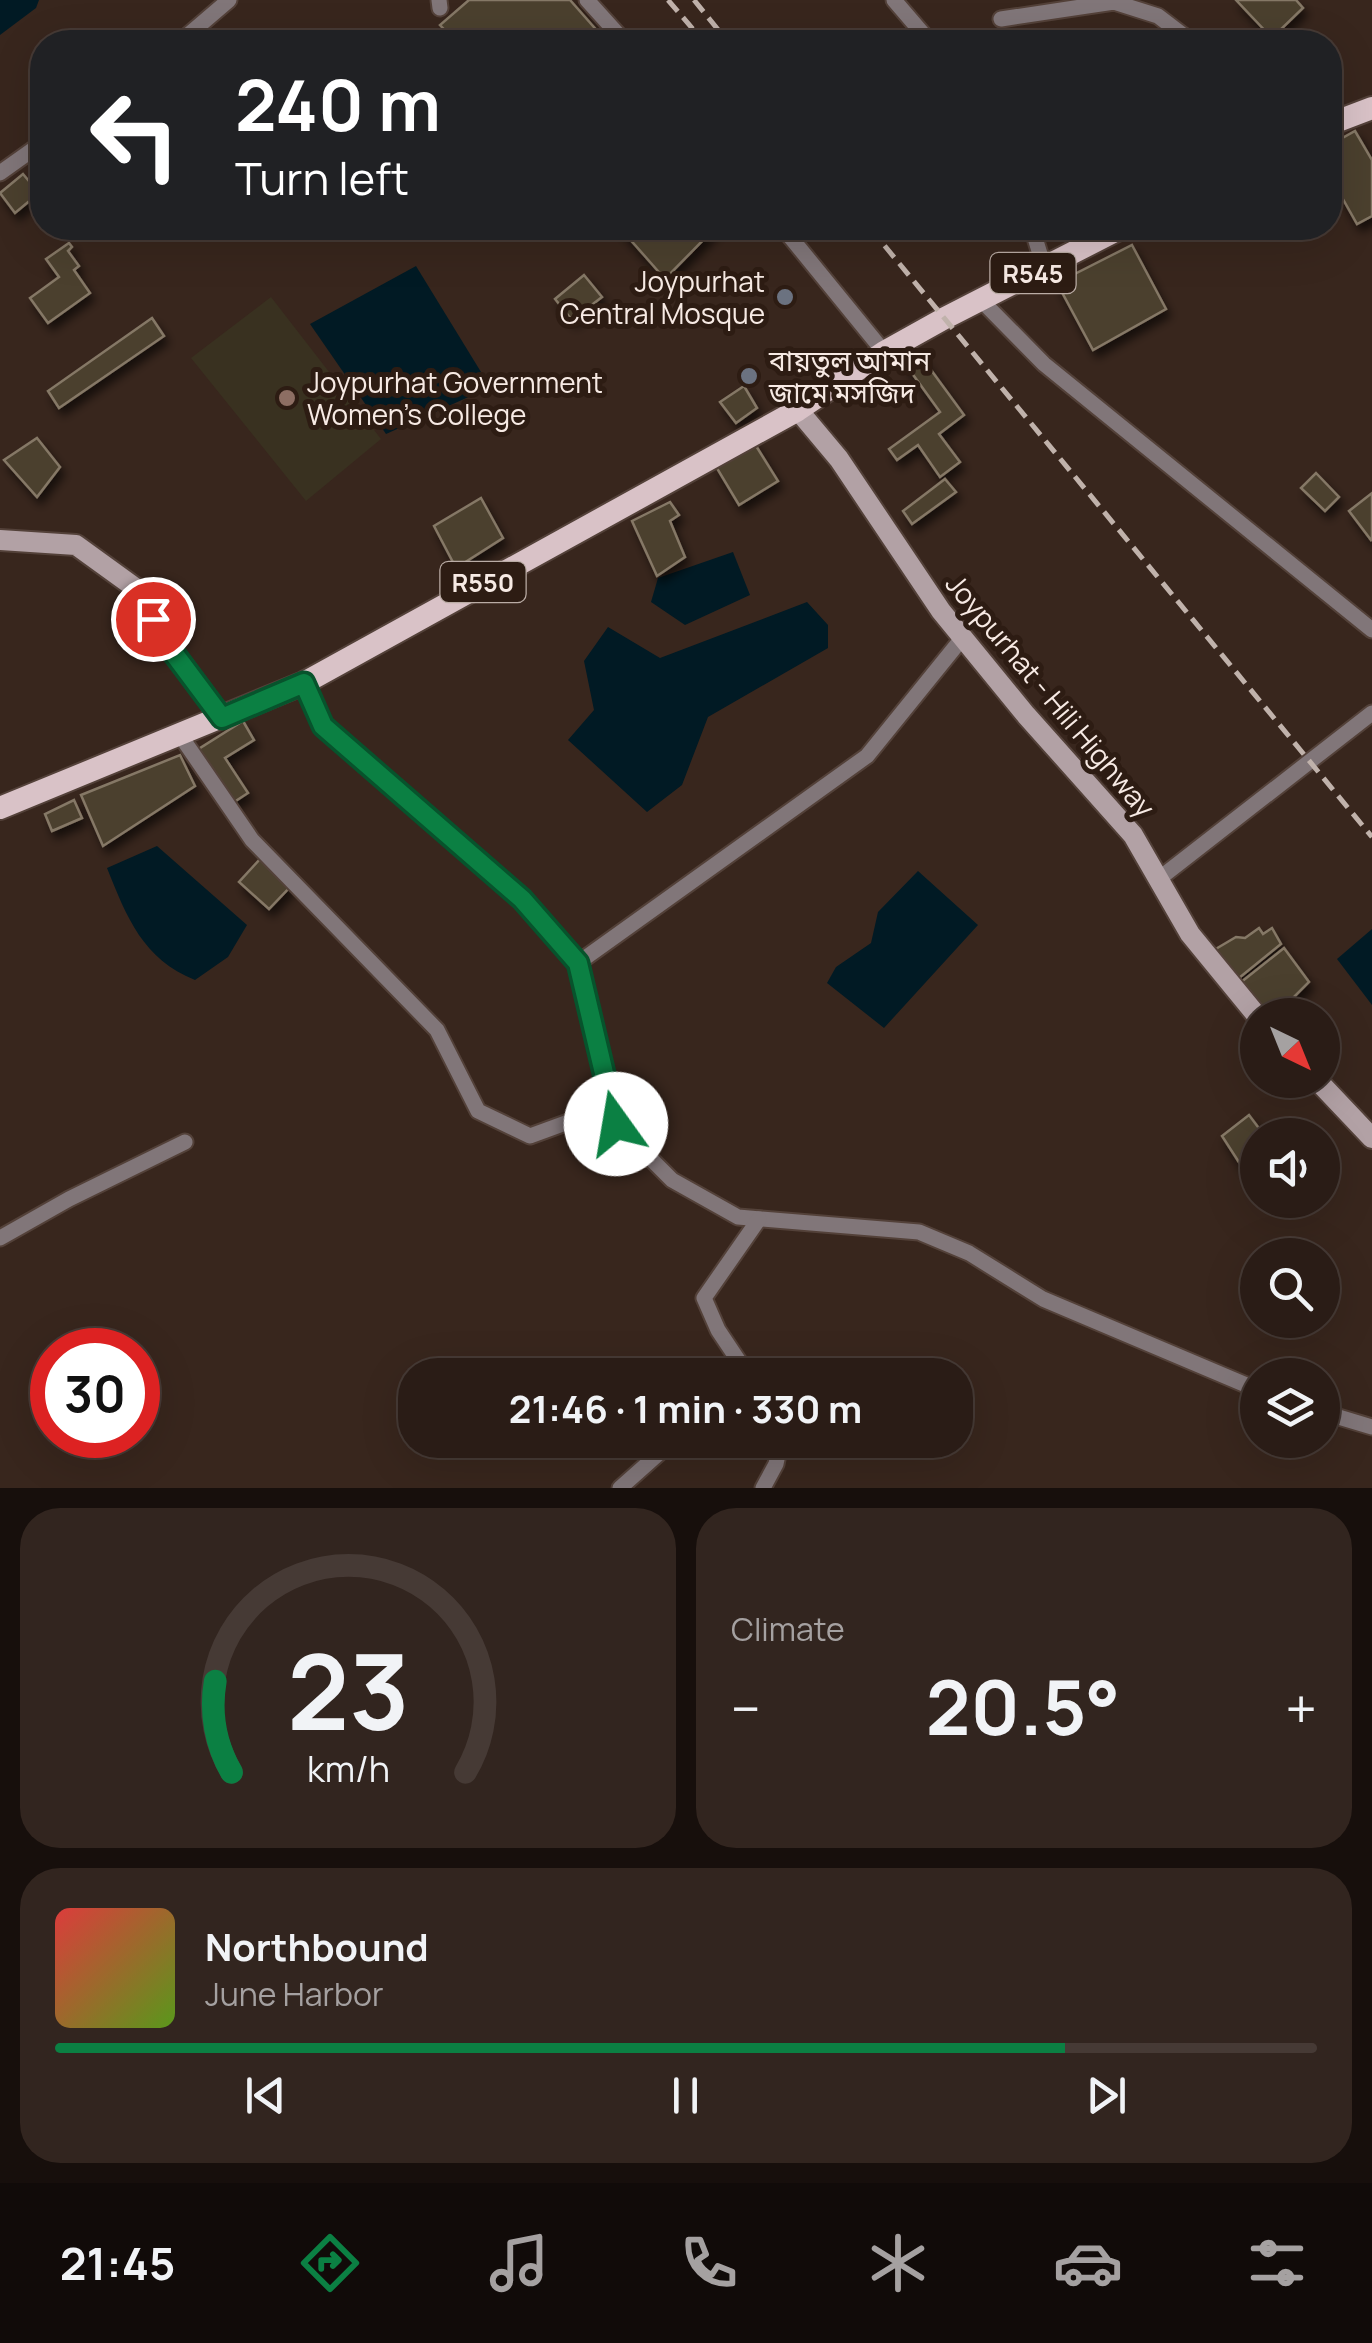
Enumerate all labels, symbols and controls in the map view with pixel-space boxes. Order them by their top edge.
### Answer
text: 240 m [235,56,441,152]
icon: left [70,70,200,200]
text: Turn left [235,147,409,209]
road number: R545 [990,253,1076,293]
place label: Joypurhat Central Mosque [560,262,765,332]
marker: Joypurhat Central Mosque [774,286,796,308]
place label: বায়তুল আমান জামে মসজিদ [768,341,932,411]
place label: Joypurhat Government Women's College [307,363,603,433]
marker: বায়তুল আমান জামে মসজিদ [738,365,760,387]
marker: Joypurhat Government Women's College [276,387,298,409]
road number: R550 [440,562,526,602]
street label: Joypurhat - Hili Highway [938,565,1164,825]
pin [111,577,196,662]
icon: arrive [126,592,181,647]
north arrow [1240,998,1340,1098]
map controls [1240,998,1340,1458]
position arrow [564,1072,668,1176]
button: sound [1240,1118,1340,1218]
button: search [1240,1238,1340,1338]
speed limit sign: 30 [30,1328,160,1458]
button: layers [1240,1358,1340,1458]
text: 21:46 · 1 min · 330 m [509,1382,862,1434]
text: Climate [731,1607,845,1651]
text: 23 [287,1619,409,1761]
text: 20.5° [926,1655,1120,1758]
text: − [731,1670,761,1746]
text: + [1285,1670,1317,1746]
text: km/h [306,1744,390,1793]
text: Northbound [205,1920,429,1972]
text: June Harbor [205,1972,383,2016]
icon: previous [238,2068,293,2123]
icon: pause [658,2068,713,2123]
icon: next [1079,2068,1134,2123]
icon: directions [295,2228,365,2298]
icon: music [484,2228,554,2298]
icon: phone [674,2228,744,2298]
icon: climate [863,2228,933,2298]
icon: car [1053,2228,1123,2298]
icon: filters [1242,2228,1312,2298]
text: 21:45 [60,2232,175,2294]

